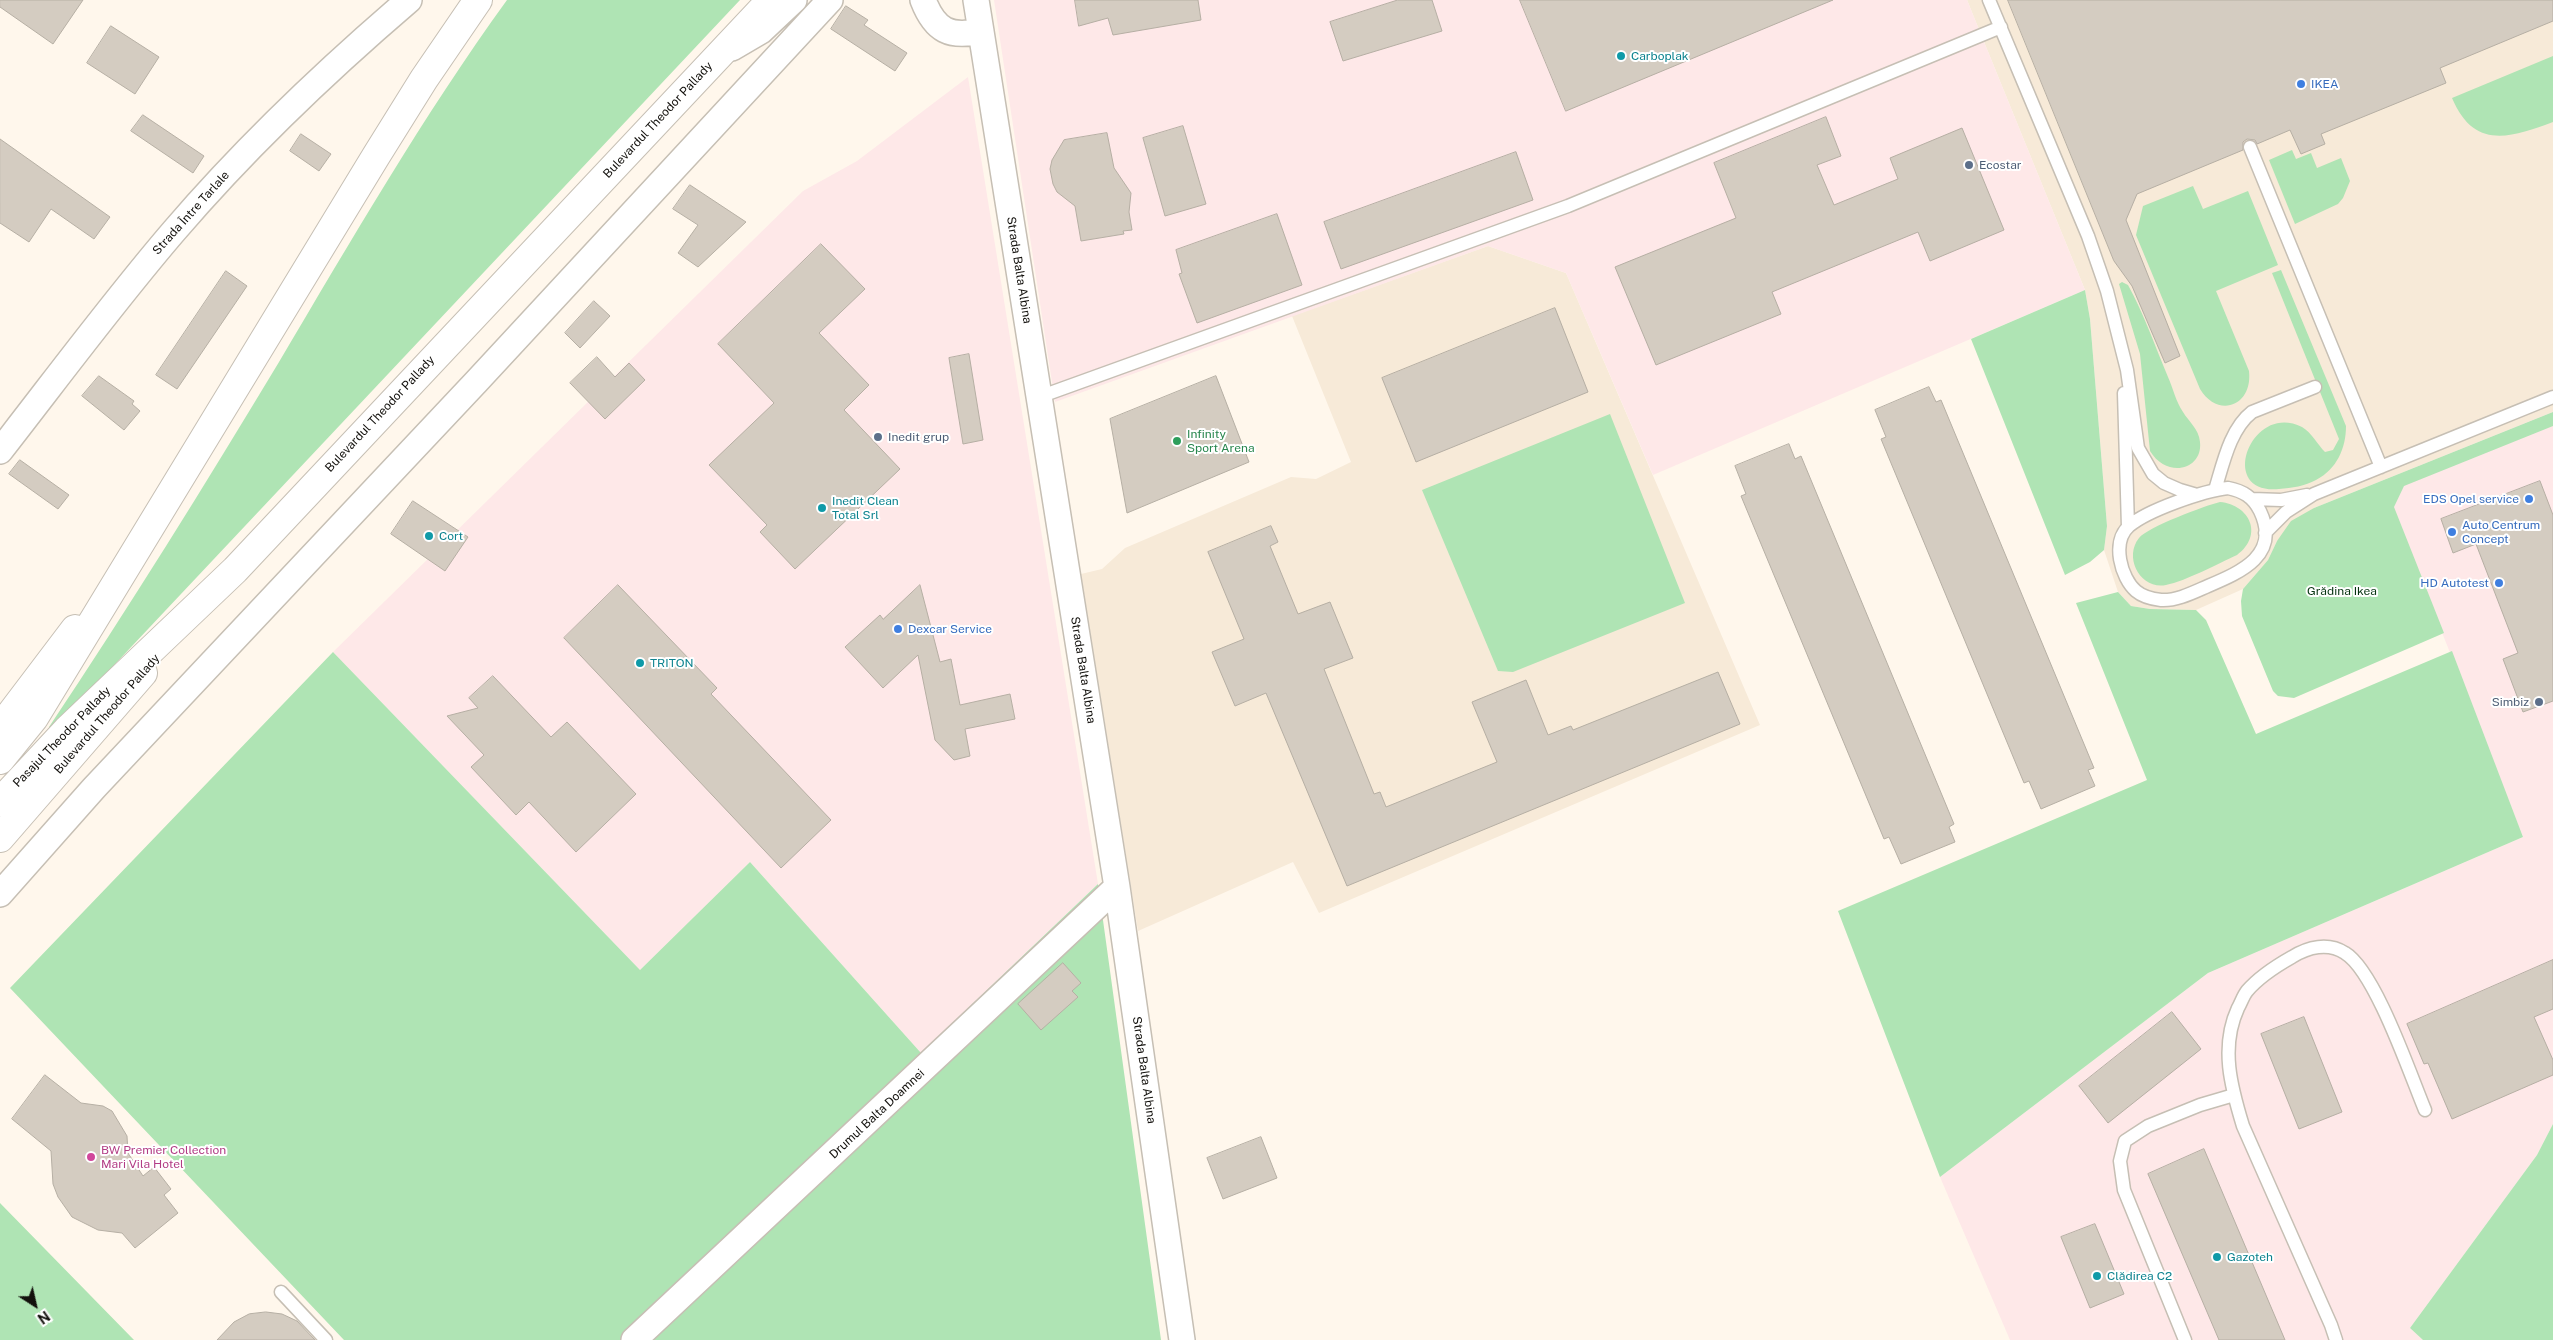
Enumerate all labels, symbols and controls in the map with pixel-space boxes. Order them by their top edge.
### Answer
place label: Carboplak [1631,49,1689,63]
marker: Carboplak [1615,50,1627,62]
street label: Bulevardul Theodor Pallady [600,59,716,181]
place label: IKEA [2311,77,2338,91]
marker: IKEA [2295,78,2307,90]
place label: Ecostar [1979,158,2021,172]
marker: Ecostar [1963,159,1975,171]
street label: Strada Între Tarlale [150,168,232,258]
street label: Strada Balta Albina [1003,215,1035,325]
street label: Bulevardul Theodor Pallady [322,353,438,475]
place label: Infinity Sport Arena [1187,427,1255,455]
place label: Inedit grup [888,430,949,444]
marker: Inedit grup [872,431,884,443]
marker: Infinity Sport Arena [1171,435,1183,447]
place label: EDS Opel service [2423,492,2519,506]
marker: EDS Opel service [2523,493,2535,505]
place label: Inedit Clean Total Srl [832,494,899,522]
marker: Inedit Clean Total Srl [816,502,828,514]
place label: Auto Centrum Concept [2462,518,2540,546]
marker: Auto Centrum Concept [2446,526,2458,538]
place label: Cort [439,529,463,543]
marker: Cort [423,530,435,542]
place label: HD Autotest [2420,576,2489,590]
marker: HD Autotest [2493,577,2505,589]
park label: Grădina Ikea [2307,584,2377,598]
street label: Strada Balta Albina [1067,615,1099,725]
place label: Dexcar Service [908,622,992,636]
marker: Dexcar Service [892,623,904,635]
street label: Bulevardul Theodor Pallady [51,651,163,777]
place label: TRITON [650,656,694,670]
marker: TRITON [634,657,646,669]
street label: Pasajul Theodor Pallady [10,684,114,790]
place label: Simbiz [2492,695,2529,709]
marker: Simbiz [2533,696,2545,708]
street label: Strada Balta Albina [1129,1015,1159,1125]
street label: Drumul Balta Doamnei [826,1066,928,1162]
place label: BW Premier Collection Mari Vila Hotel [101,1143,226,1171]
marker: BW Premier Collection Mari Vila Hotel [85,1151,97,1163]
place label: Gazoteh [2227,1250,2273,1264]
marker: Gazoteh [2211,1251,2223,1263]
place label: Clădirea C2 [2107,1269,2172,1283]
marker: Clădirea C2 [2091,1270,2103,1282]
north arrow [10,1280,60,1330]
text: N [35,1308,53,1327]

